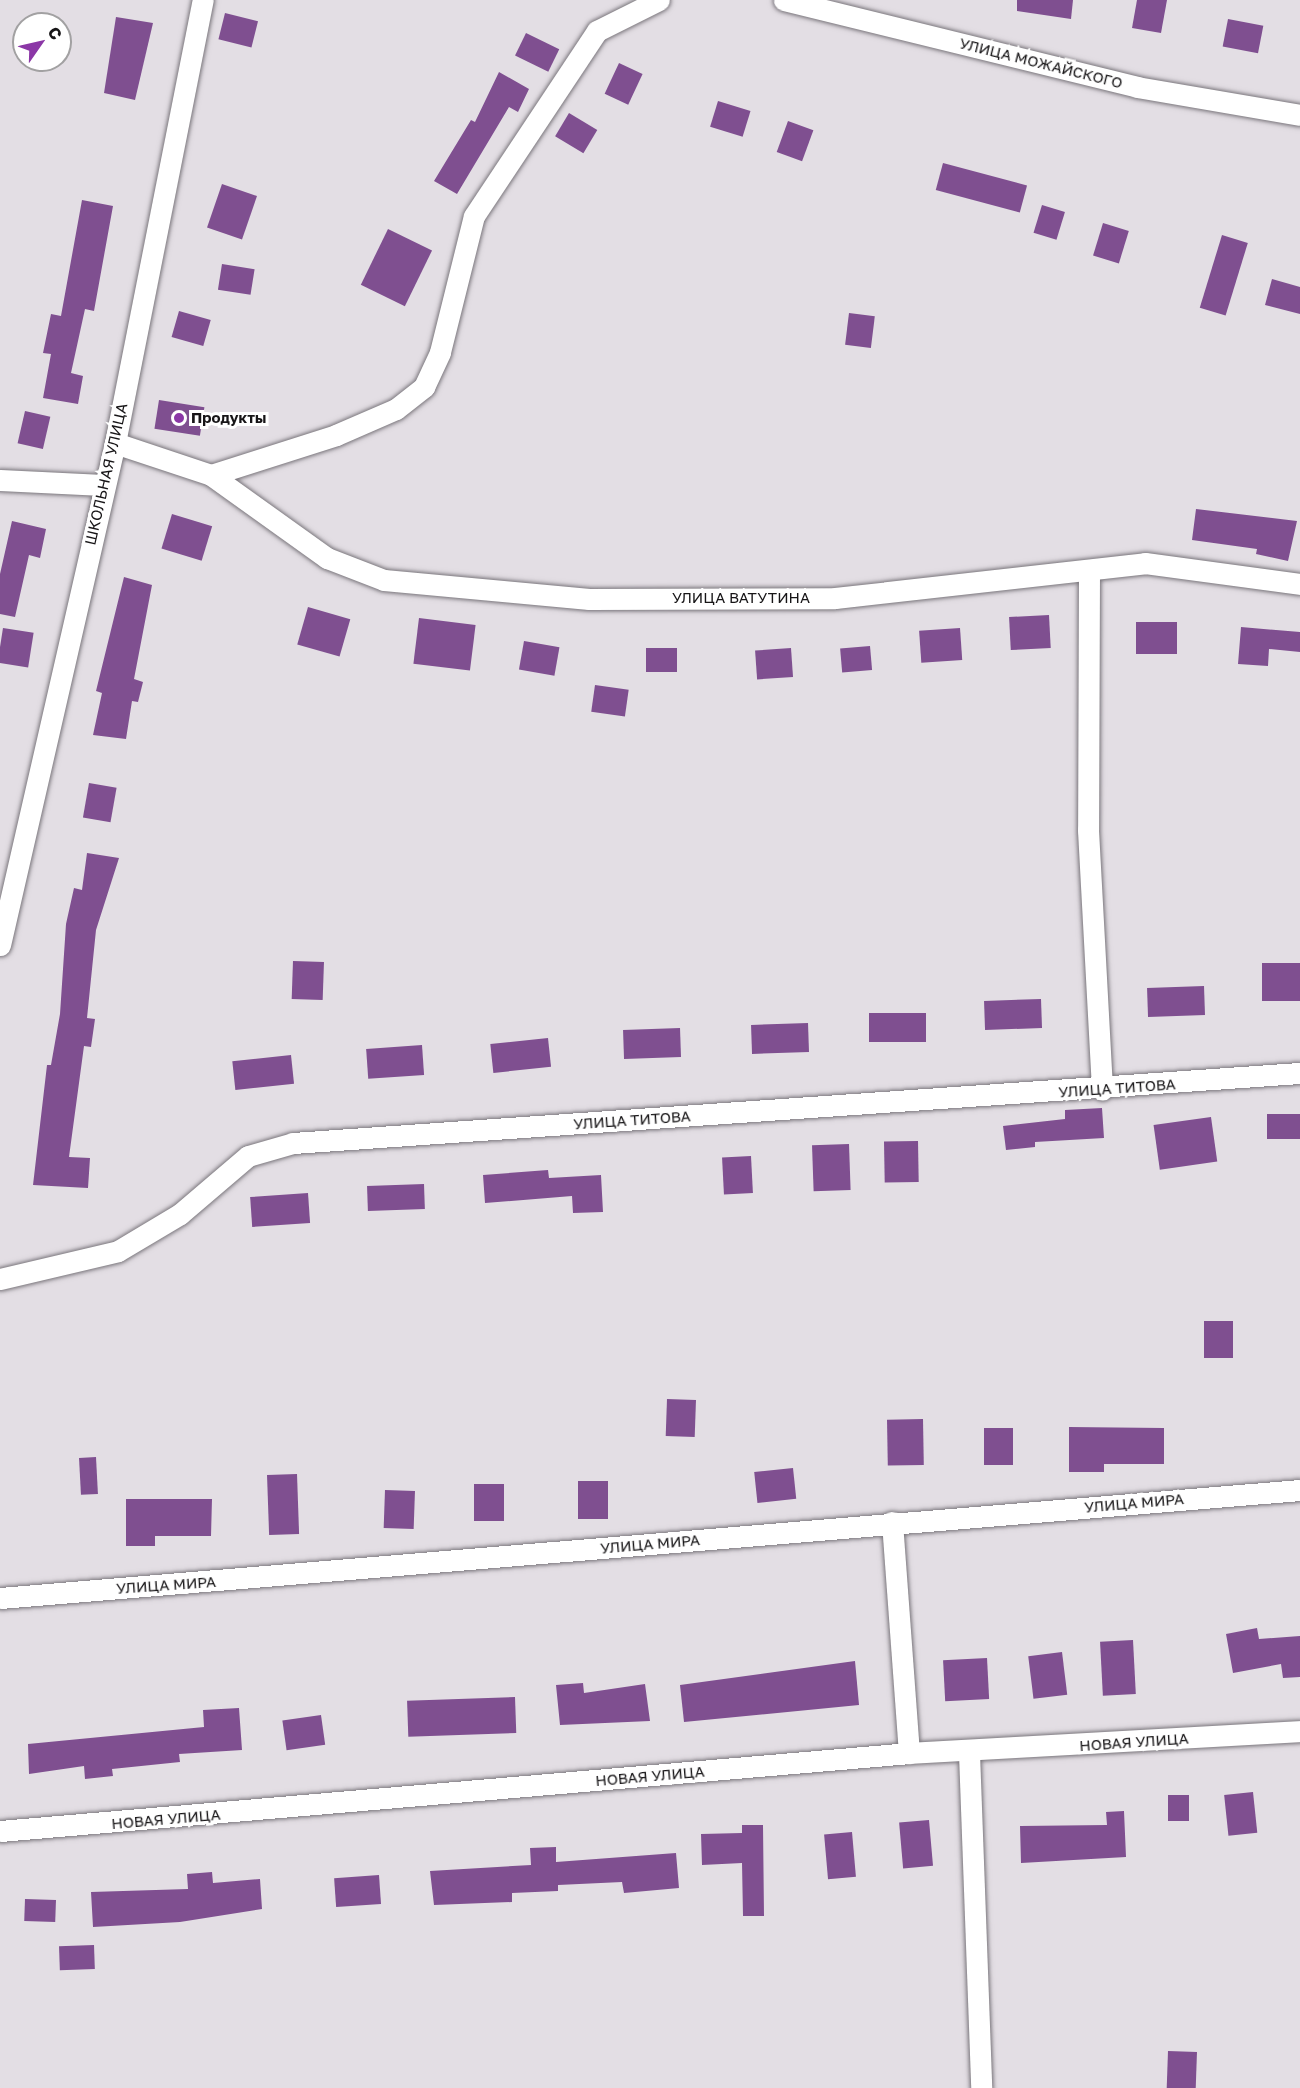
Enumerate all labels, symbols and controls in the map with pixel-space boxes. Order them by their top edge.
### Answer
north arrow [12,12,72,72]
text: С [44,23,67,43]
street label: УЛИЦА МОЖАЙСКОГО [958,34,1124,92]
street label: ШКОЛЬНАЯ УЛИЦА [81,401,131,547]
place label: Продукты [191,409,266,427]
marker: Продукты [172,411,186,425]
street label: УЛИЦА ВАТУТИНА [672,589,810,607]
street label: УЛИЦА ТИТОВА [1058,1075,1176,1101]
street label: УЛИЦА ТИТОВА [573,1107,691,1133]
street label: УЛИЦА МИРА [1083,1490,1185,1516]
street label: УЛИЦА МИРА [599,1531,701,1557]
street label: УЛИЦА МИРА [116,1573,216,1597]
street label: НОВАЯ УЛИЦА [1079,1729,1189,1755]
street label: НОВАЯ УЛИЦА [595,1762,705,1790]
street label: НОВАЯ УЛИЦА [111,1805,221,1833]

